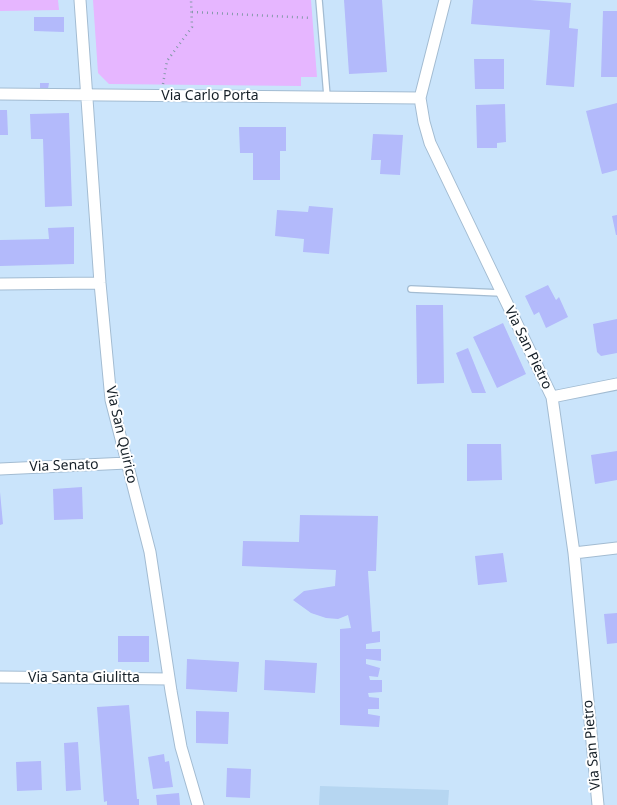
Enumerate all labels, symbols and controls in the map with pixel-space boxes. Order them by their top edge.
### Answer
street label: Via Carlo Porta [161,88,259,104]
street label: Via San Pietro [501,304,555,392]
street label: Via San Quirico [102,385,140,485]
street label: Via Senato [29,456,99,476]
street label: Via Santa Giulitta [28,670,140,686]
street label: Via San Pietro [580,699,604,791]

